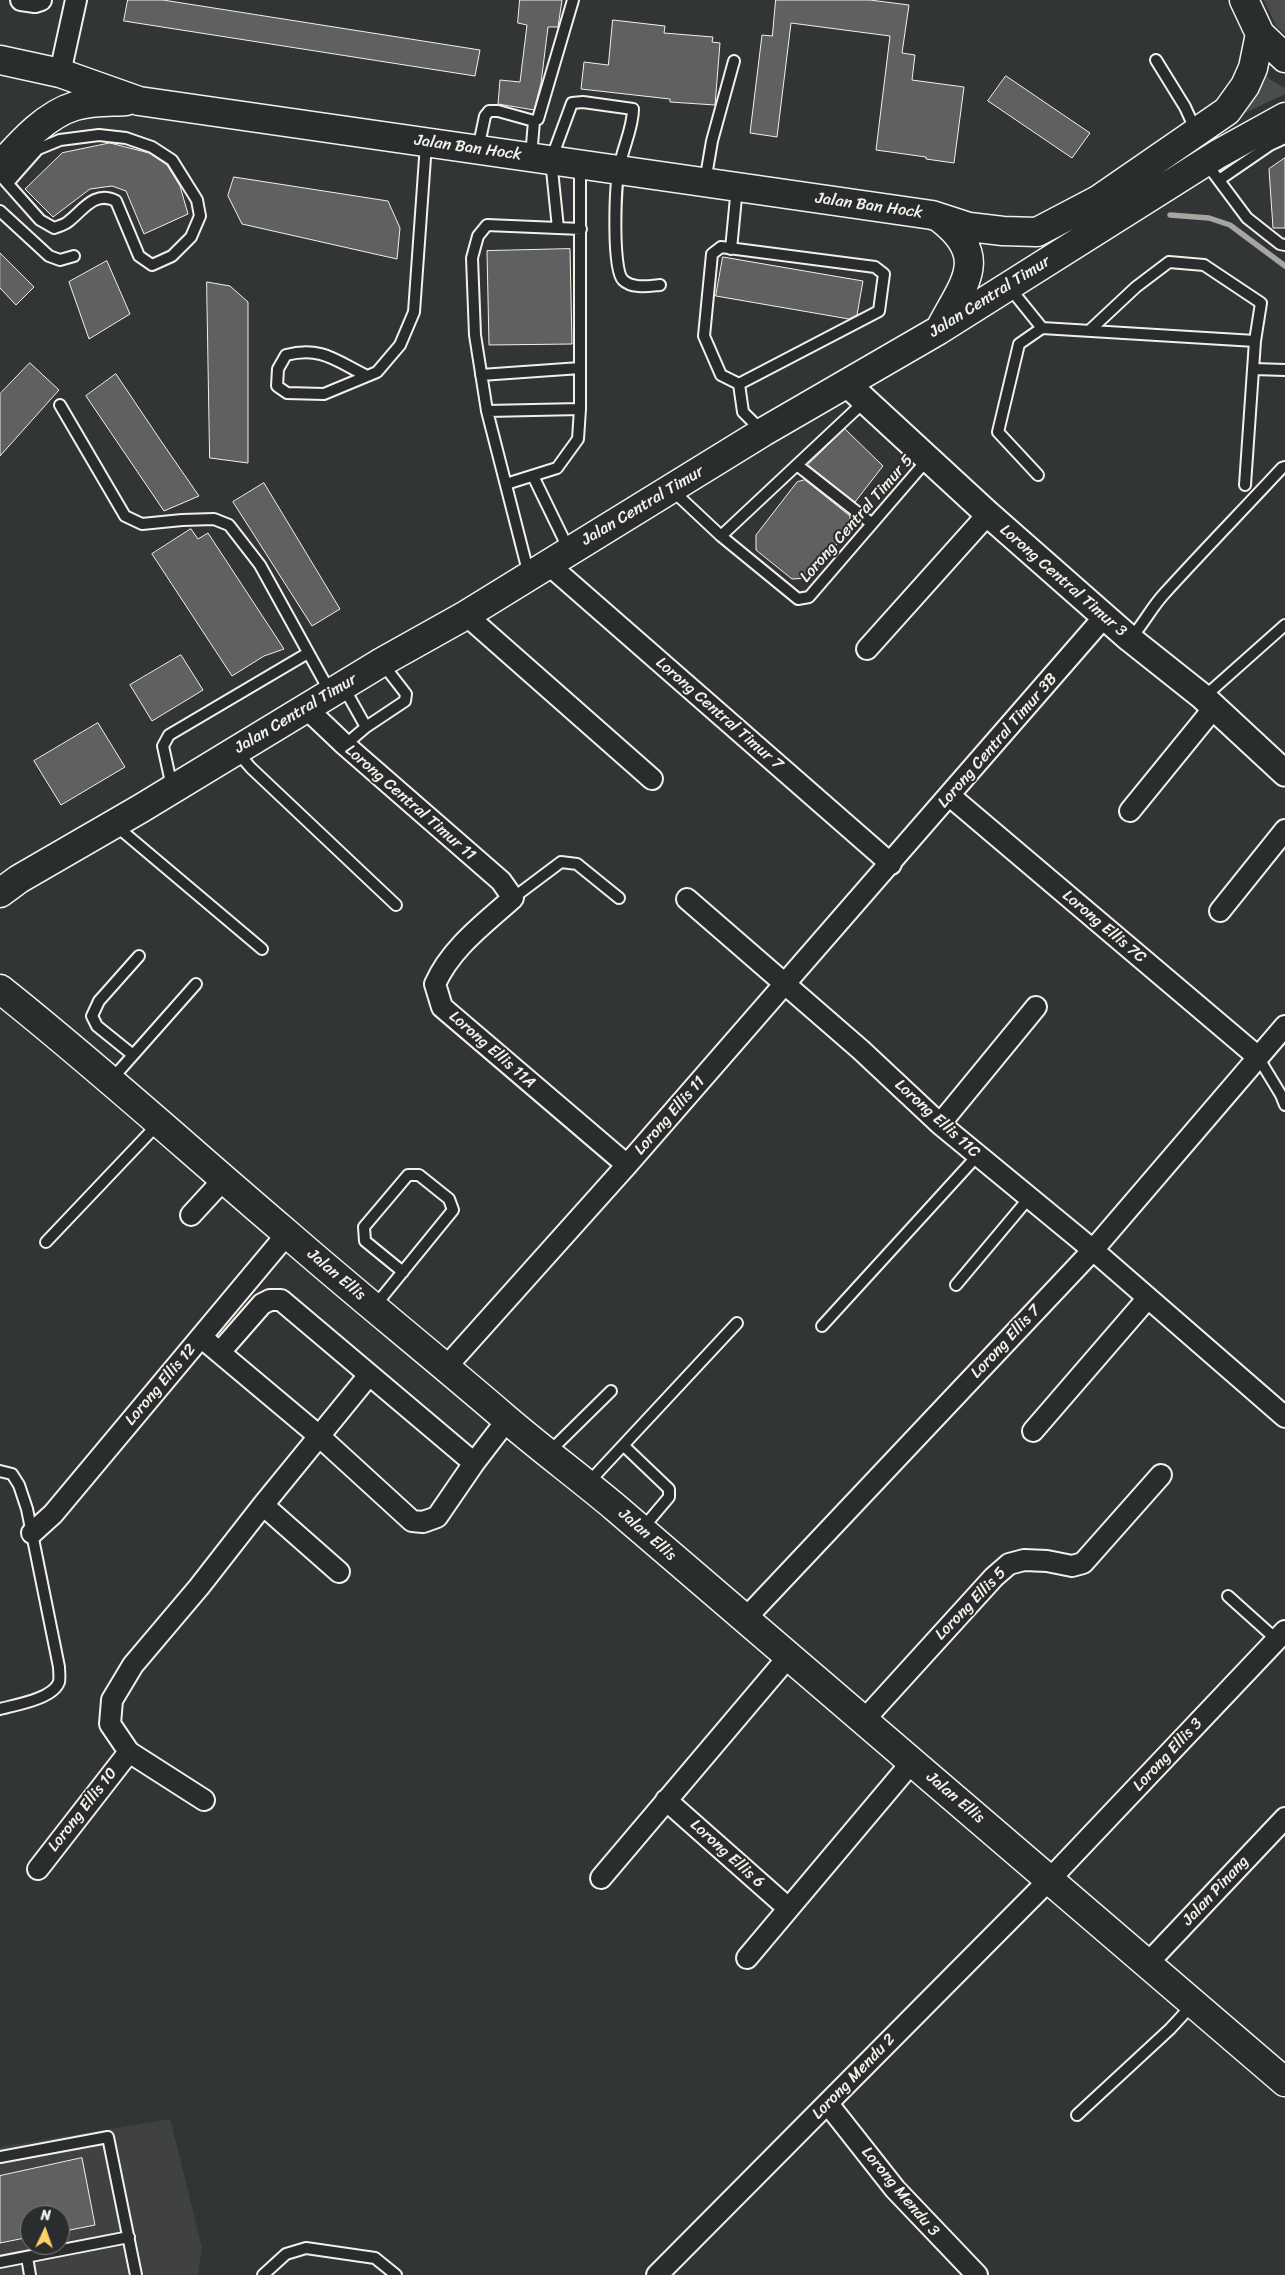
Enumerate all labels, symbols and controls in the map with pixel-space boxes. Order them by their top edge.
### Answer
street label: Jalan Ban Hock [413,131,523,165]
street label: Jalan Ban Hock [814,189,924,223]
street label: Jalan Central Timur [926,252,1054,342]
street label: Lorong Central Timur 5 [796,451,918,587]
street label: Jalan Central Timur [579,462,707,550]
street label: Lorong Central Timur 3 [996,521,1130,641]
street label: Lorong Central Timur 7 [651,654,787,774]
street label: Jalan Central Timur [232,670,360,758]
street label: Lorong Central Timur 3B [934,670,1062,812]
street label: Lorong Central Timur 11 [341,741,479,865]
street label: Lorong Ellis 7C [1058,886,1150,968]
street label: Lorong Ellis 11A [445,1007,539,1093]
street label: Lorong Ellis 11 [631,1073,709,1159]
street label: Lorong Ellis 11C [890,1076,984,1162]
street label: Jalan Ellis [303,1245,369,1305]
street label: Lorong Ellis 7 [967,1301,1045,1383]
street label: Lorong Ellis 12 [121,1340,201,1430]
street label: Jalan Ellis [614,1505,680,1565]
street label: Lorong Ellis 5 [931,1564,1011,1644]
street label: Lorong Ellis 3 [1129,1714,1207,1796]
street label: Lorong Ellis 10 [44,1764,122,1856]
street label: Jalan Ellis [922,1768,988,1828]
street label: Lorong Ellis 6 [686,1816,768,1892]
street label: Jalan Pinang [1179,1852,1253,1930]
street label: Lorong Mendu 2 [808,2030,900,2124]
street label: Lorong Mendu 3 [857,2143,943,2241]
text: N [40,2203,51,2228]
north arrow [20,2205,70,2255]

